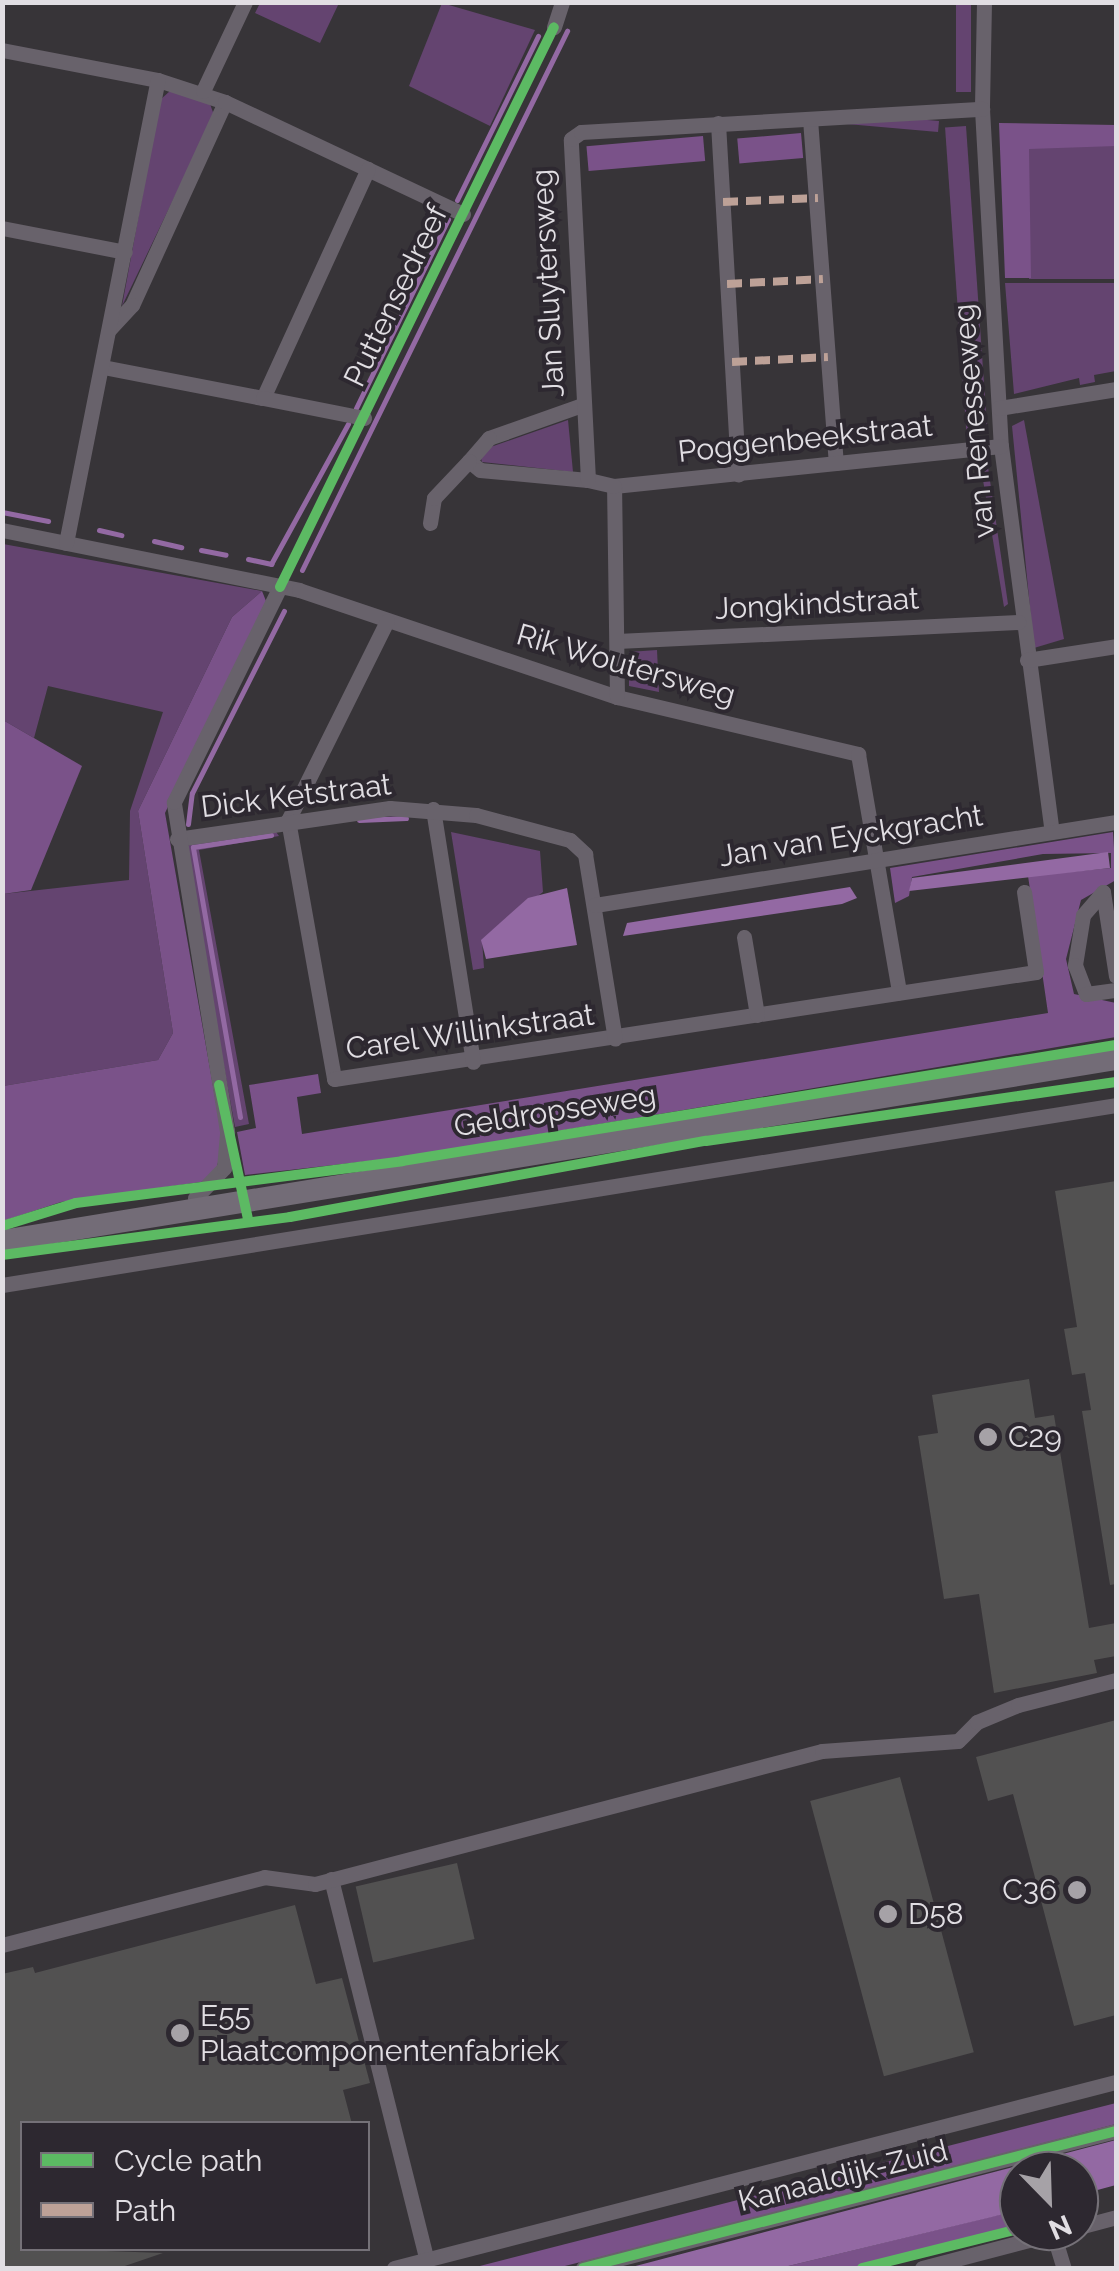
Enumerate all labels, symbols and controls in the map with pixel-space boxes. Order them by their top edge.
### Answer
street label: Jan Sluytersweg [524,168,572,398]
street label: Puttensedreef [337,200,455,392]
street label: van Renesseweg [946,302,1002,540]
street label: Poggenbeekstraat [676,408,934,470]
street label: Jongkindstraat [714,581,920,627]
street label: Rik Woutersweg [512,616,740,714]
street label: Dick Ketstraat [199,766,393,826]
street label: Jan van Eyckgracht [716,797,986,875]
street label: Carel Willinkstraat [343,997,597,1067]
street label: Geldropseweg [451,1077,659,1145]
place label: C29 [1008,1419,1062,1455]
marker: C29 [977,1426,999,1448]
place label: C36 [1002,1872,1057,1908]
marker: C36 [1066,1879,1088,1901]
place label: D58 [908,1896,964,1932]
marker: D58 [877,1903,899,1925]
place label: E55 Plaatcomponentenfabriek [200,1998,560,2068]
marker: E55 Plaatcomponentenfabriek [169,2022,191,2044]
legend [20,2121,370,2251]
street label: Kanaaldijk-Zuid [735,2133,951,2219]
text: Cycle path [114,2143,262,2178]
north arrow [999,2151,1099,2251]
text: Path [114,2193,176,2228]
text: N [1044,2208,1076,2247]

